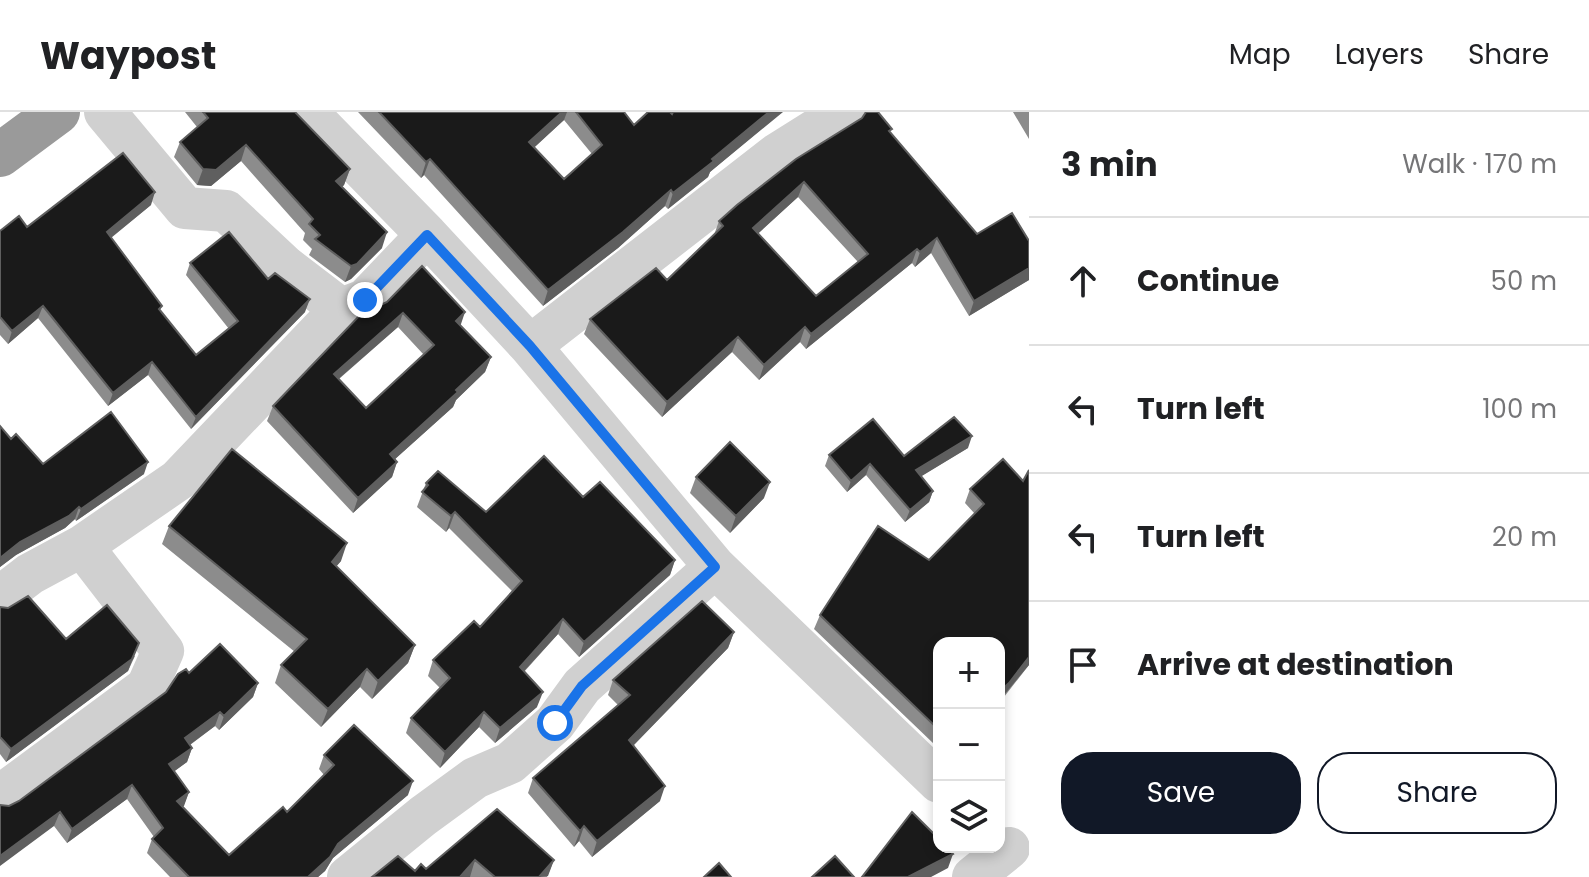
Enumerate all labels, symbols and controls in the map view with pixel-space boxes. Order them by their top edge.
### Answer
text: Waypost [40,29,216,82]
text: Map [1229,35,1291,74]
text: Layers [1335,35,1424,74]
text: Share [1468,35,1549,74]
text: 3 min [1061,140,1158,188]
text: Walk · 170 m [1402,146,1557,182]
icon: ahead [1061,259,1105,303]
text: Continue [1137,259,1279,302]
text: 50 m [1491,263,1557,299]
route end [347,282,383,318]
icon: left [1061,387,1105,431]
text: Turn left [1137,387,1265,430]
text: 100 m [1482,391,1557,427]
icon: left [1061,515,1105,559]
text: Turn left [1137,515,1265,558]
text: 20 m [1492,519,1557,555]
map controls [933,637,1005,853]
button: + [933,637,1005,709]
icon: arrive [1061,643,1105,687]
text: Arrive at destination [1137,643,1454,686]
route start [537,705,573,741]
button: − [933,709,1005,781]
button: Save [1061,752,1301,834]
button: Share [1317,752,1557,834]
button: layers [933,781,1005,853]

